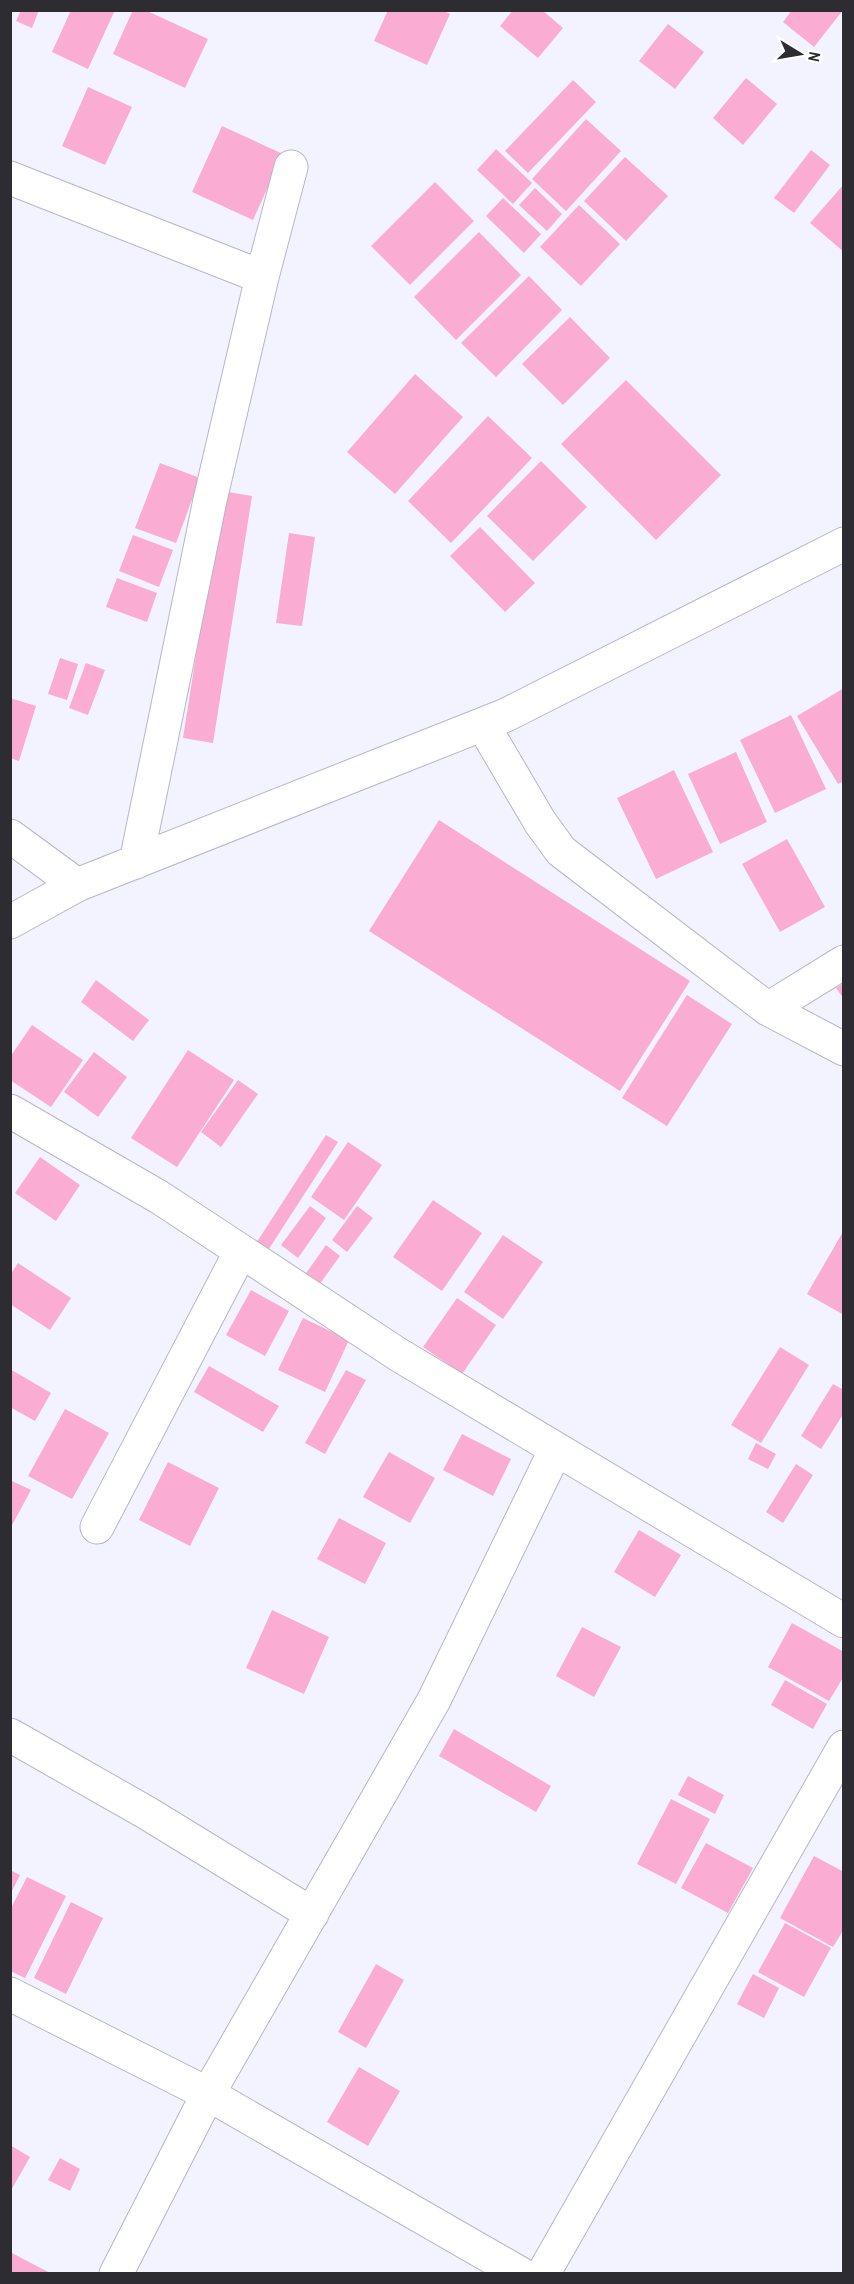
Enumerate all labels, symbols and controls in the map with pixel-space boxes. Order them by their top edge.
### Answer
north arrow [770,24,830,84]
text: N [803,50,826,64]

